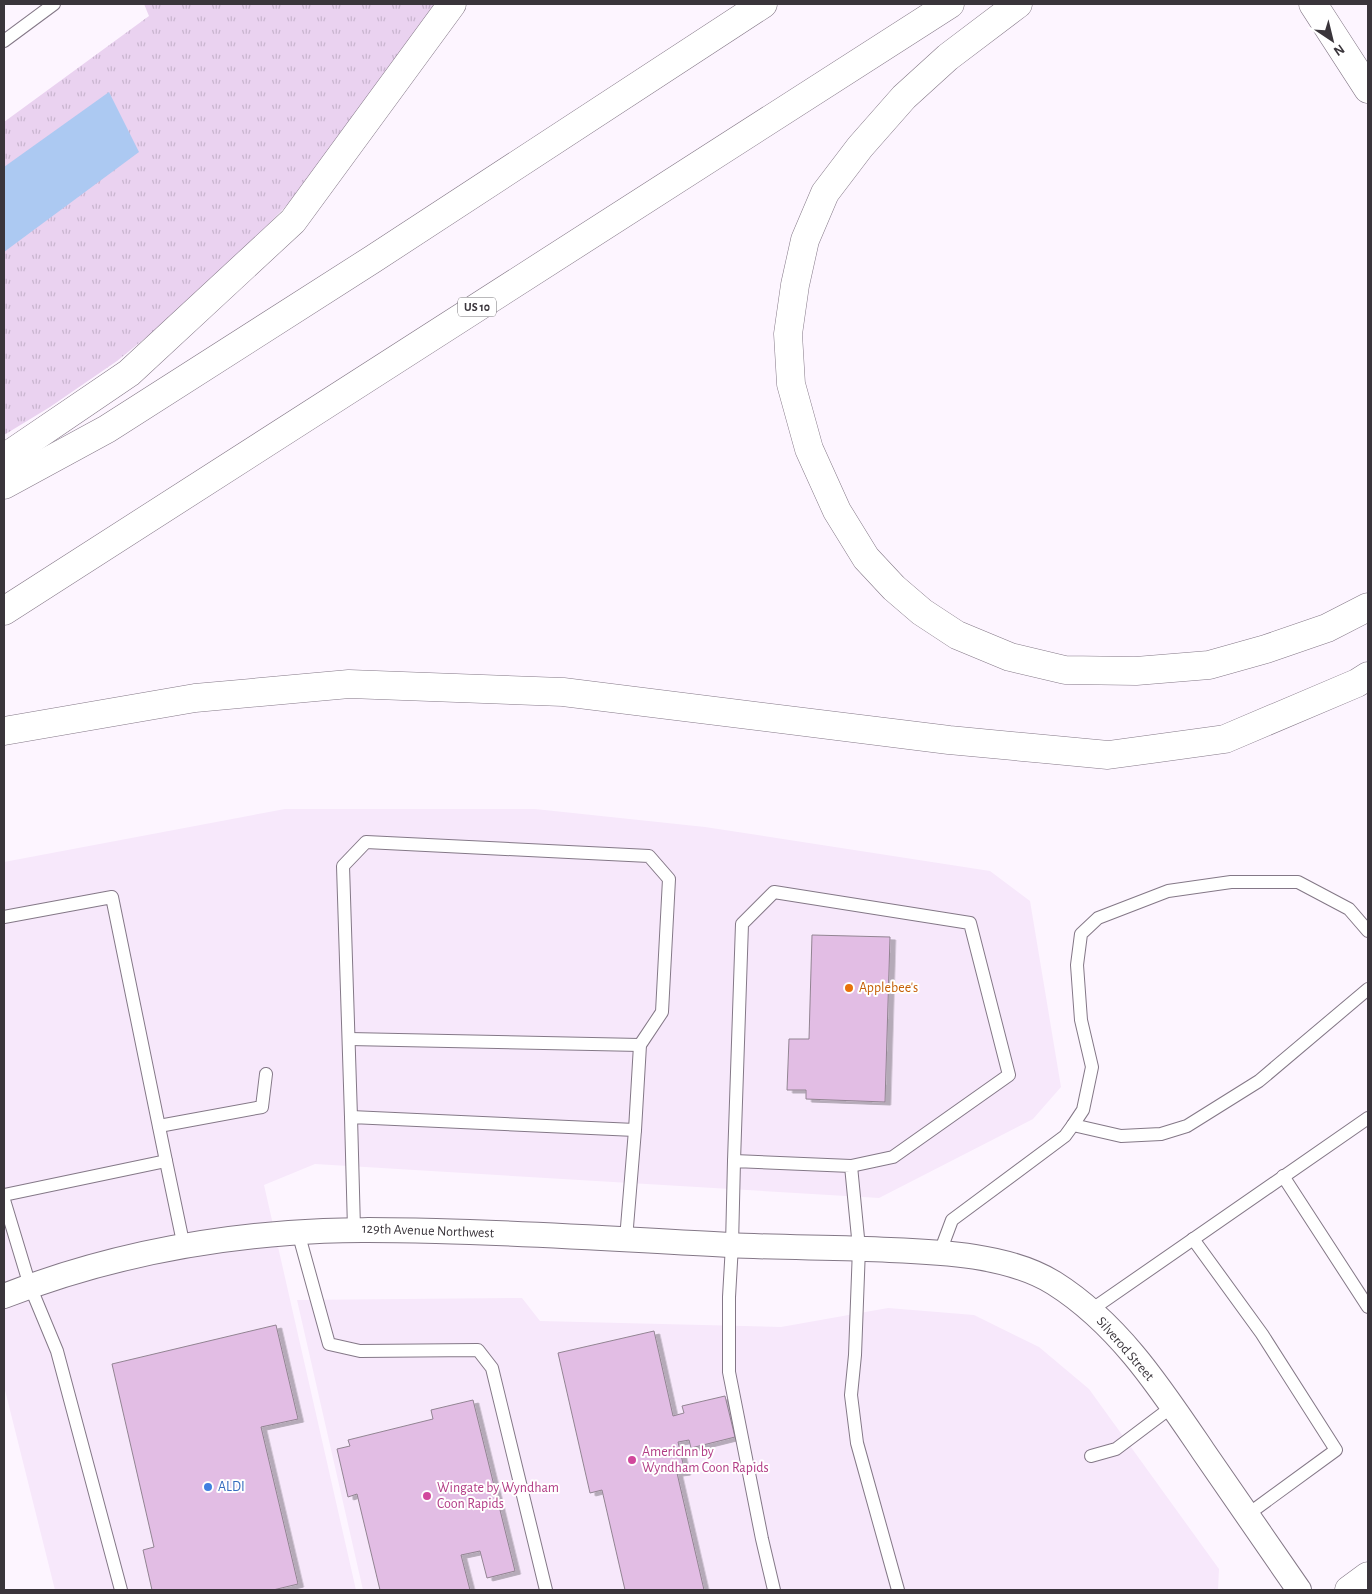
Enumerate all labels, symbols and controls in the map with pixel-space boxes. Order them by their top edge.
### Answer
north arrow [1307,15,1357,65]
text: N [1331,41,1347,58]
road number: US 10 [458,298,496,316]
place label: Applebee's [859,981,918,995]
marker: Applebee's [843,982,855,994]
street label: 129th Avenue Northwest [362,1222,495,1240]
street label: Silverod Street [1094,1314,1157,1384]
place label: AmericInn by Wyndham Coon Rapids [642,1445,769,1475]
marker: AmericInn by Wyndham Coon Rapids [626,1454,638,1466]
place label: ALDI [218,1480,245,1494]
marker: ALDI [202,1481,214,1493]
place label: Wingate by Wyndham Coon Rapids [437,1481,559,1511]
marker: Wingate by Wyndham Coon Rapids [421,1490,433,1502]

